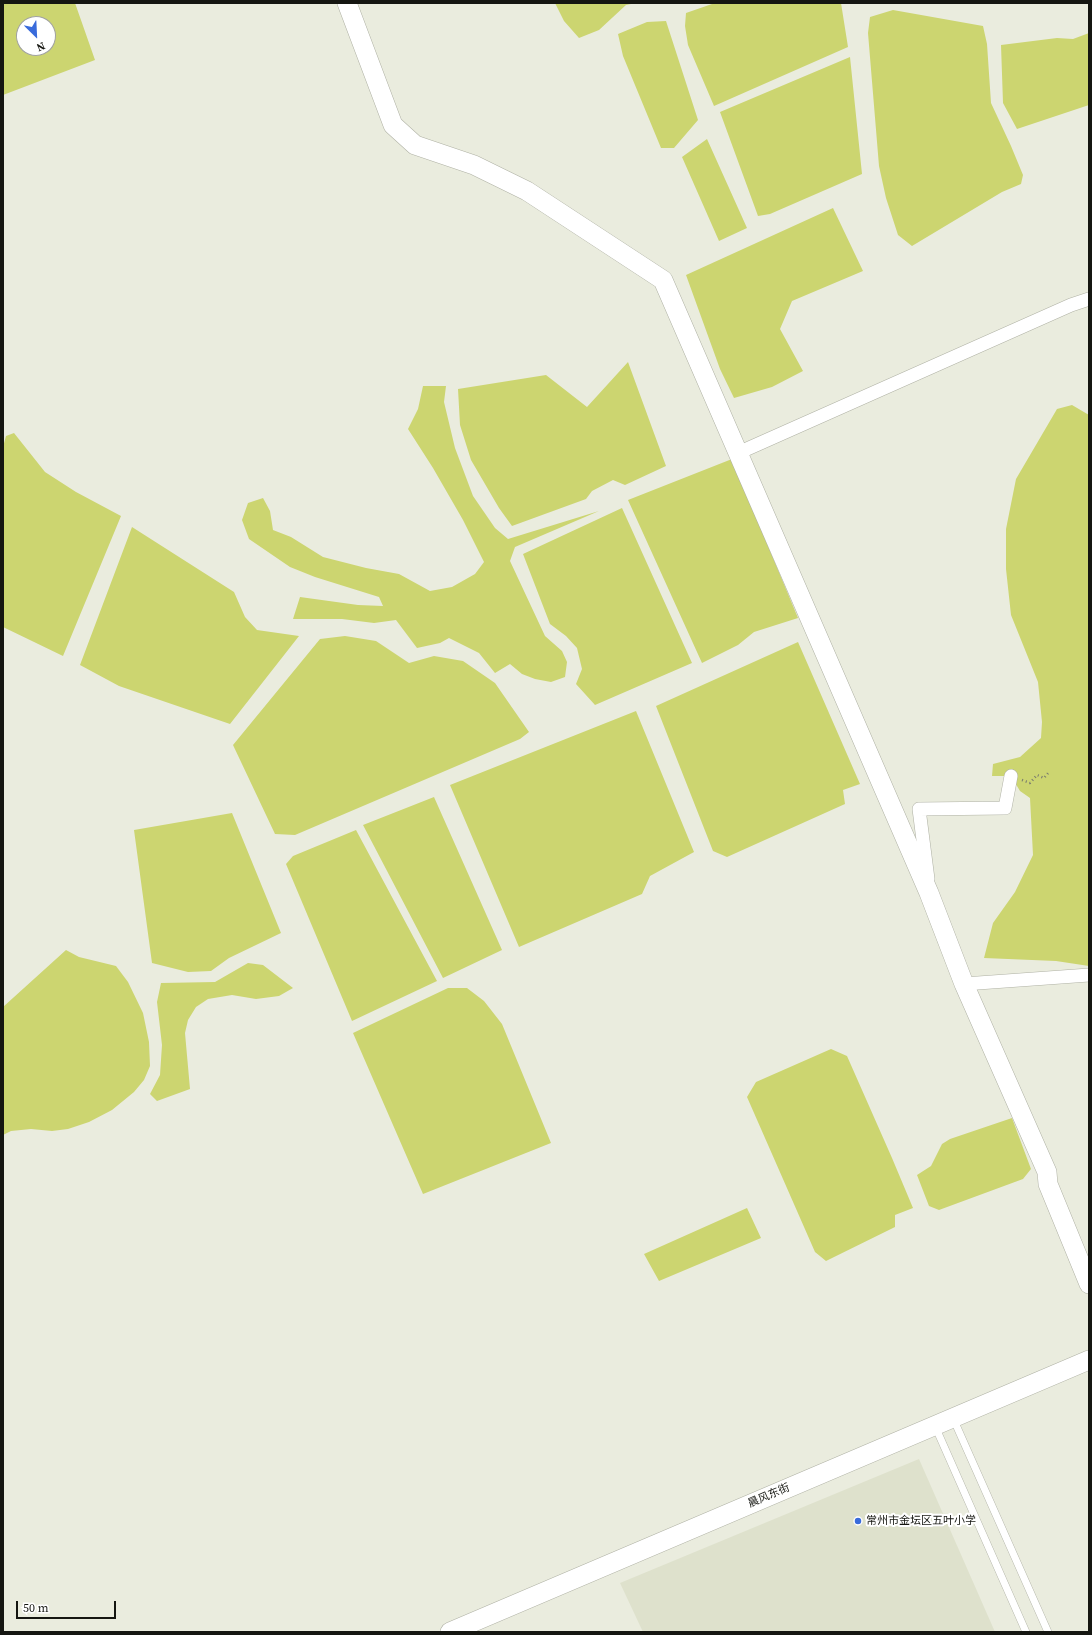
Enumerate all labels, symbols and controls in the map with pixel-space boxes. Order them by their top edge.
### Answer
north arrow [16,16,56,56]
text: N [34,38,47,55]
street label: 晨风东街 [746,1481,792,1511]
place label: 常州市金坛区五叶小学 [866,1514,976,1528]
marker: 常州市金坛区五叶小学 [853,1516,863,1526]
scale bar [18,1593,118,1619]
text: 50 m [23,1600,49,1616]

